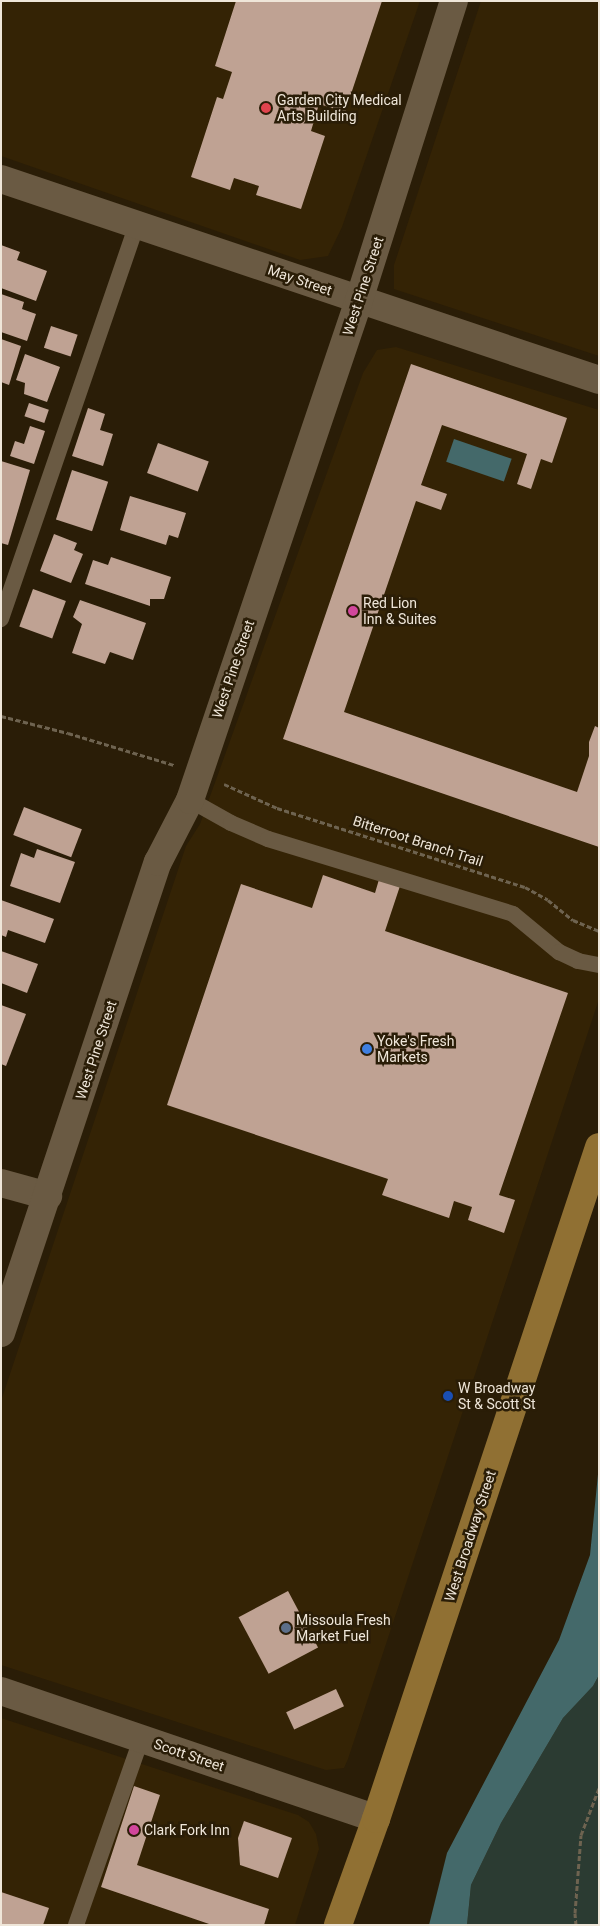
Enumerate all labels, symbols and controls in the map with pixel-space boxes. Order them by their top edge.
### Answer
place label: Garden City Medical Arts Building [277,92,402,124]
marker: Garden City Medical Arts Building [259,101,273,115]
street label: West Pine Street [339,235,387,337]
street label: May Street [266,261,334,299]
place label: Red Lion Inn & Suites [363,595,437,628]
marker: Red Lion Inn & Suites [347,605,359,617]
street label: West Pine Street [208,618,258,720]
street label: Bitterroot Branch Trail [351,812,485,870]
street label: West Pine Street [72,999,120,1101]
place label: Yoke's Fresh Markets [377,1033,454,1066]
marker: Yoke's Fresh Markets [361,1043,373,1055]
place label: W Broadway St & Scott St [458,1380,536,1412]
marker: W Broadway St & Scott St [442,1390,454,1402]
street label: West Broadway Street [441,1468,499,1604]
place label: Missoula Fresh Market Fuel [296,1612,391,1644]
marker: Missoula Fresh Market Fuel [280,1622,292,1634]
street label: Scott Street [152,1735,226,1775]
place label: Clark Fork Inn [144,1822,230,1838]
marker: Clark Fork Inn [128,1824,140,1836]

